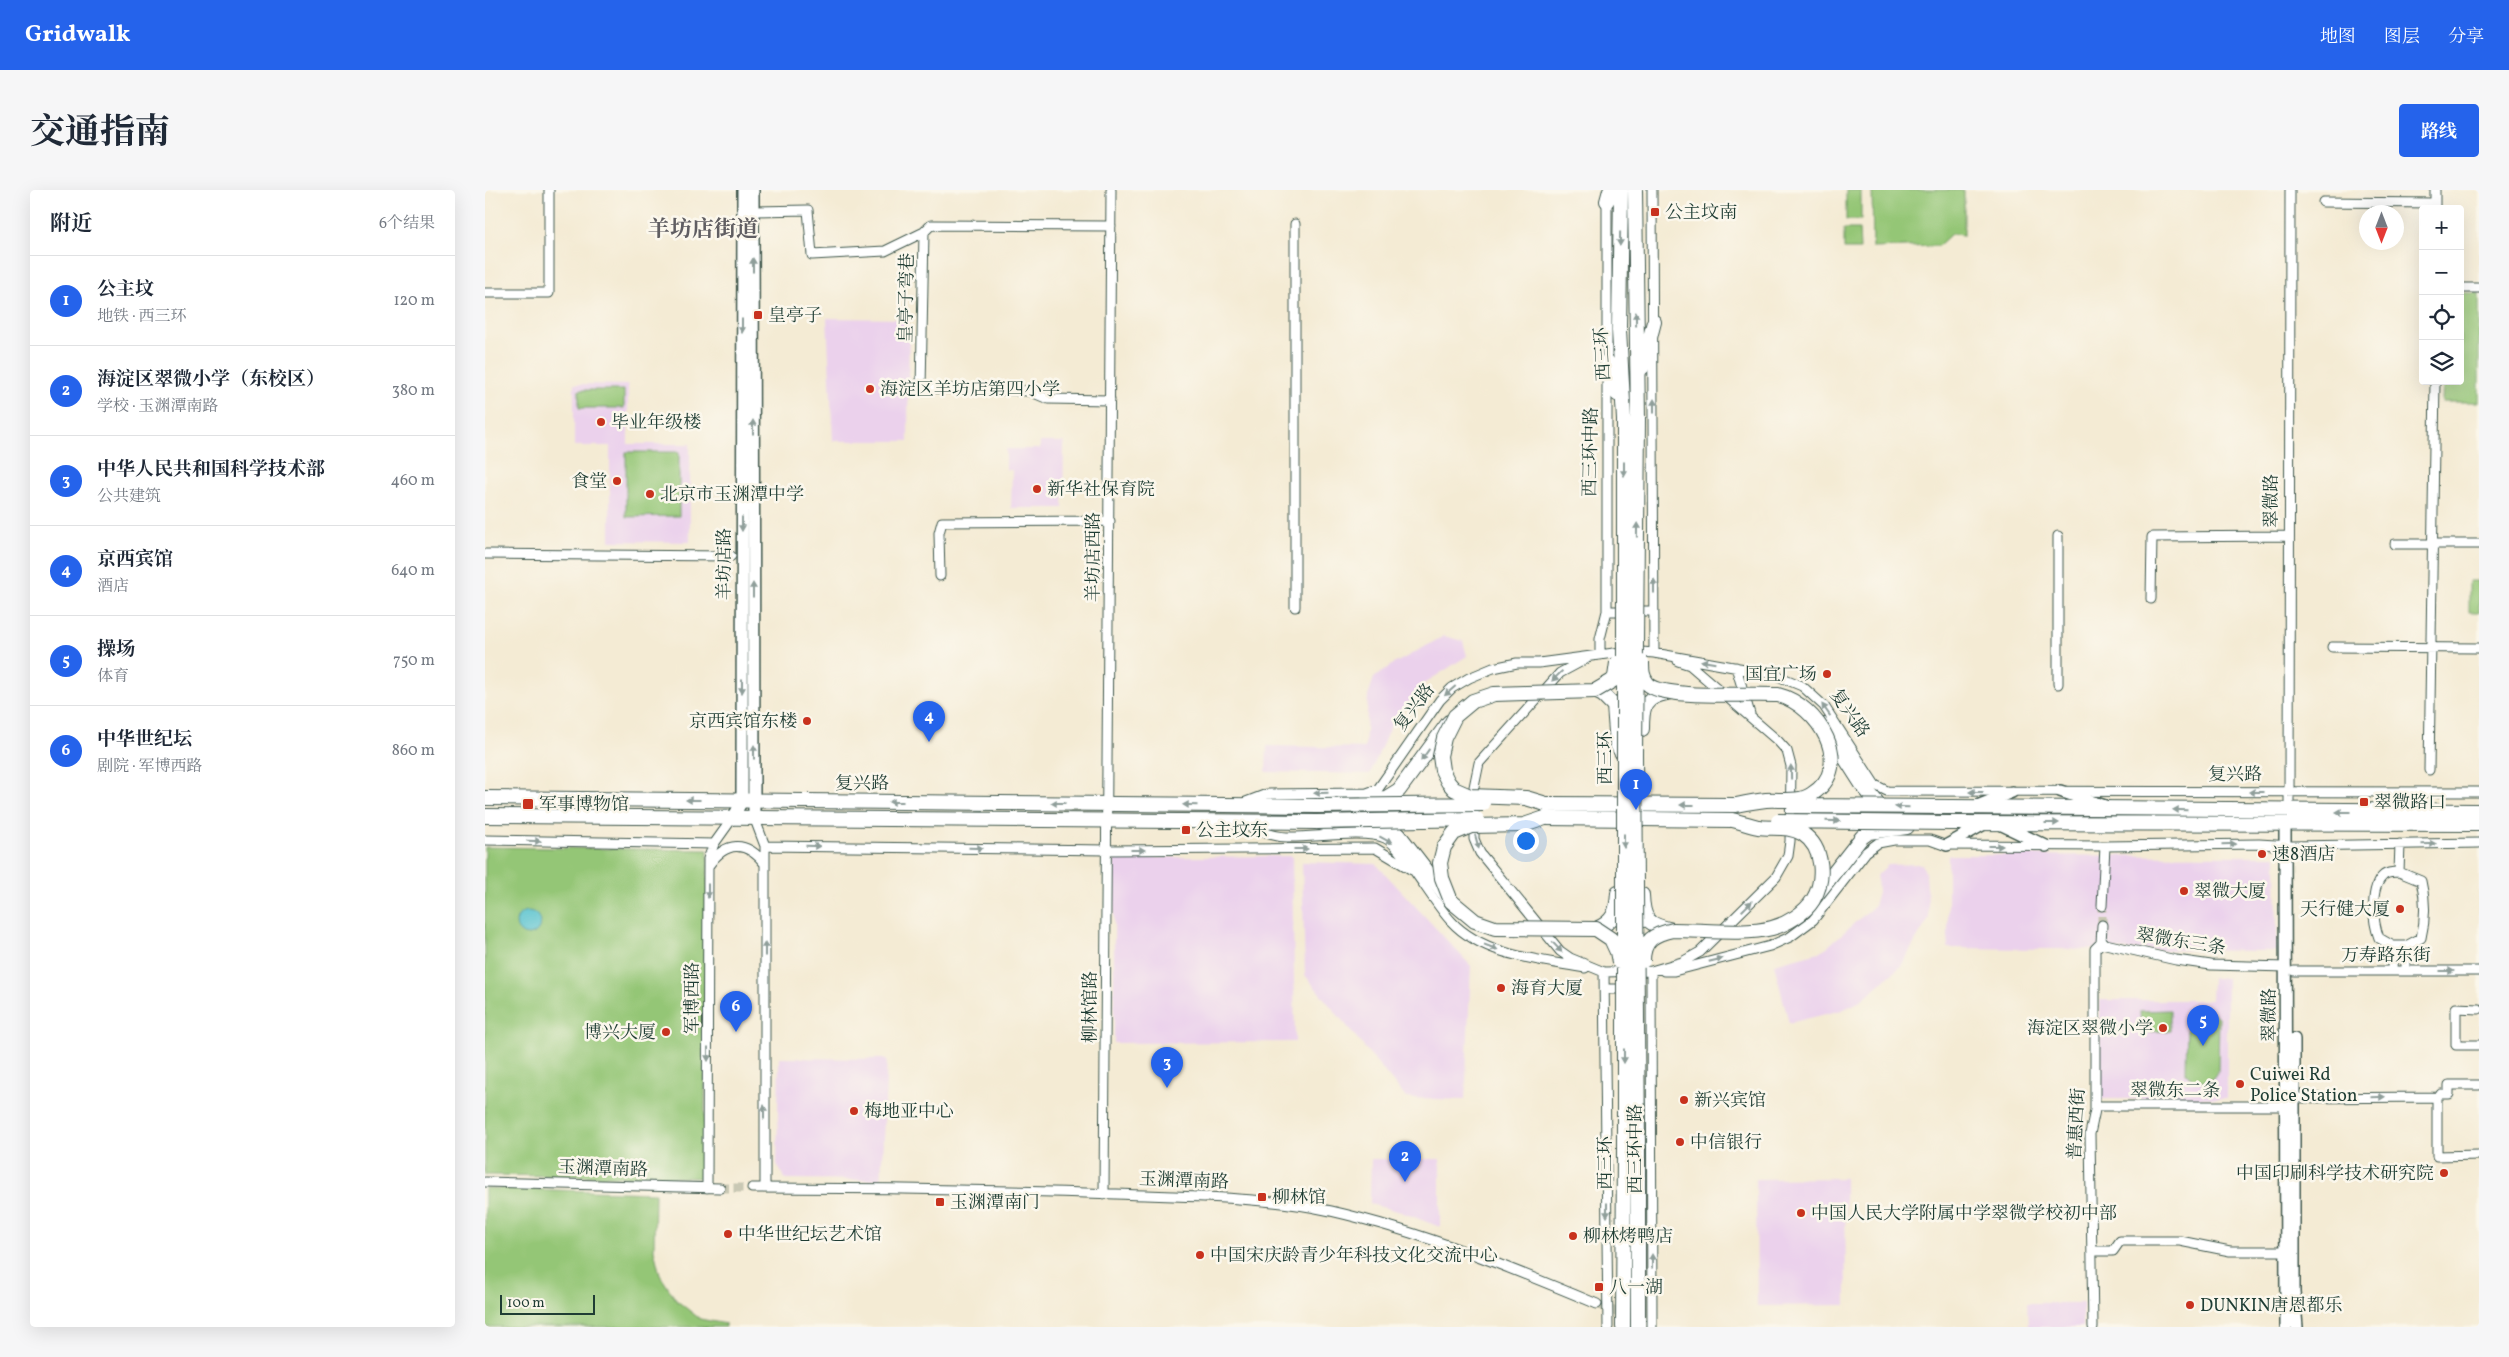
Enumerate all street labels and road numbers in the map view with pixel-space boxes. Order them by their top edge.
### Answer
street label: 皇亭子弯巷 [894,253,921,343]
street label: 西三环 [1590,326,1617,382]
street label: 西三环中路 [1578,407,1605,497]
street label: 翠微路 [2260,474,2285,528]
street label: 羊坊店西路 [1082,512,1107,602]
street label: 羊坊店路 [713,528,738,600]
street label: 复兴路 [1389,679,1441,737]
street label: 复兴路 [1823,685,1874,743]
street label: 西三环 [1594,731,1619,785]
street label: 复兴路 [2208,763,2262,788]
street label: 复兴路 [835,772,889,797]
street label: 翠微东三条 [2134,923,2227,962]
street label: 万寿路东街 [2341,944,2431,969]
street label: 军博西路 [681,962,706,1034]
street label: 柳林馆路 [1079,971,1104,1043]
street label: 翠微路 [2258,988,2283,1042]
street label: 翠微东二条 [2130,1079,2220,1104]
street label: 普惠西街 [2063,1087,2092,1161]
street label: 西三环中路 [1624,1104,1649,1194]
street label: 西三环 [1594,1136,1619,1190]
street label: 玉渊潭南路 [558,1155,648,1184]
street label: 玉渊潭南路 [1139,1167,1229,1196]

